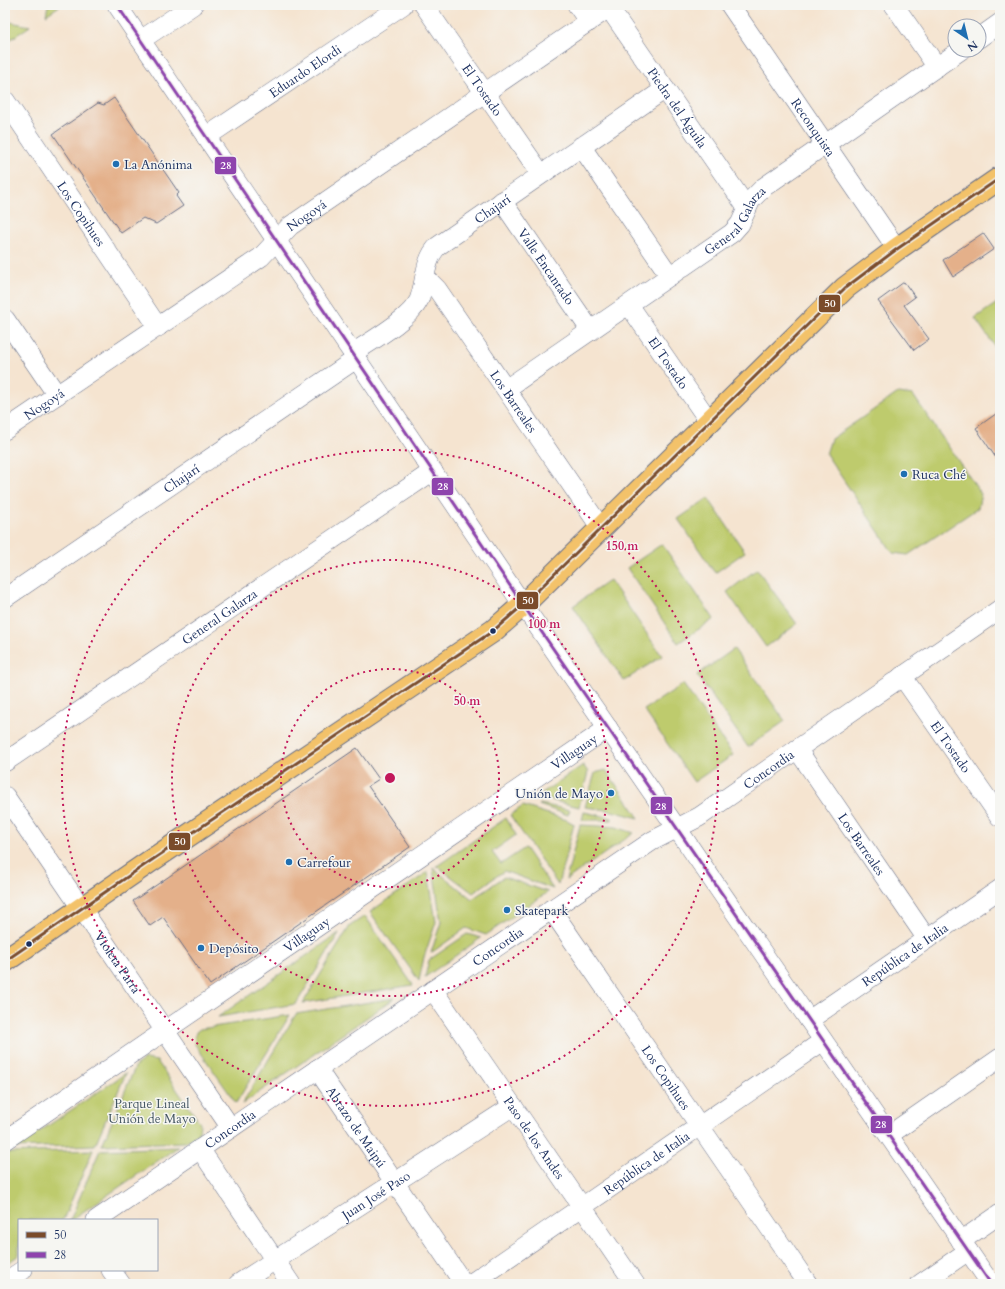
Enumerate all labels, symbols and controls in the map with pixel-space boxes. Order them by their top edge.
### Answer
north arrow [947,18,987,58]
text: N [964,37,981,55]
street label: Eduardo Elordi [266,41,345,102]
street label: El Tostado [457,61,506,120]
street label: Piedra del Águila [643,64,711,152]
street label: Reconquista [786,95,839,161]
place label: La Anónima [124,156,193,174]
line badge: 28 [214,156,237,175]
text: 28 [220,158,232,173]
marker: La Anónima [111,159,121,169]
street label: Los Copihues [52,178,109,250]
street label: General Galarza [701,182,770,260]
street label: Chajarí [471,190,515,228]
street label: Nogoyá [283,195,331,236]
street label: Valle Encantado [513,225,578,309]
line badge: 50 [818,294,841,313]
text: 50 [824,296,836,311]
street label: El Tostado [644,334,692,393]
street label: Los Barreales [485,367,541,436]
street label: Nogoyá [21,384,68,425]
street label: Chajarí [160,460,204,498]
place label: Ruca Ché [912,466,966,484]
marker: Ruca Ché [899,469,909,479]
line badge: 28 [431,477,454,496]
text: 28 [437,479,449,494]
text: 150 m [606,538,639,554]
street label: General Galarza [178,585,261,649]
line badge: 50 [516,591,539,610]
text: 50 [522,593,534,608]
text: 100 m [528,616,561,632]
unlabelled marker [488,626,498,636]
text: 50 m [454,693,481,709]
street label: El Tostado [926,718,975,777]
street label: Villaguay [548,730,601,774]
street label: Concordia [740,746,798,794]
centre of rings [383,771,397,785]
place label: Unión de Mayo [515,785,603,803]
marker: Unión de Mayo [606,788,616,798]
line badge: 28 [650,796,673,815]
text: 28 [655,799,667,814]
street label: Los Barreales [833,810,889,879]
line badge: 50 [168,832,191,851]
text: 50 [174,834,186,849]
place label: Carrefour [297,854,351,872]
marker: Carrefour [284,857,294,867]
place label: Skatepark [515,902,568,920]
marker: Skatepark [502,905,512,915]
street label: Villaguay [280,913,334,957]
street label: República de Italia [858,919,952,991]
street label: Concordia [469,923,528,971]
street label: Violeta Parra [90,928,145,997]
unlabelled marker [24,939,34,949]
place label: Depósito [209,940,259,958]
marker: Depósito [196,943,206,953]
street label: Los Copihues [637,1042,694,1114]
street label: Abrazo de Maipú [321,1083,390,1172]
street label: Paso de los Andes [499,1093,568,1183]
park label: Parque Lineal Unión de Mayo [108,1095,196,1128]
street label: Concordia [201,1106,260,1153]
line badge: 28 [870,1115,893,1134]
text: 28 [875,1117,887,1132]
street label: República de Italia [600,1127,694,1200]
street label: Juan José Paso [337,1167,414,1226]
legend [18,1219,158,1271]
text: 50 [54,1227,66,1243]
text: 28 [54,1247,66,1263]

